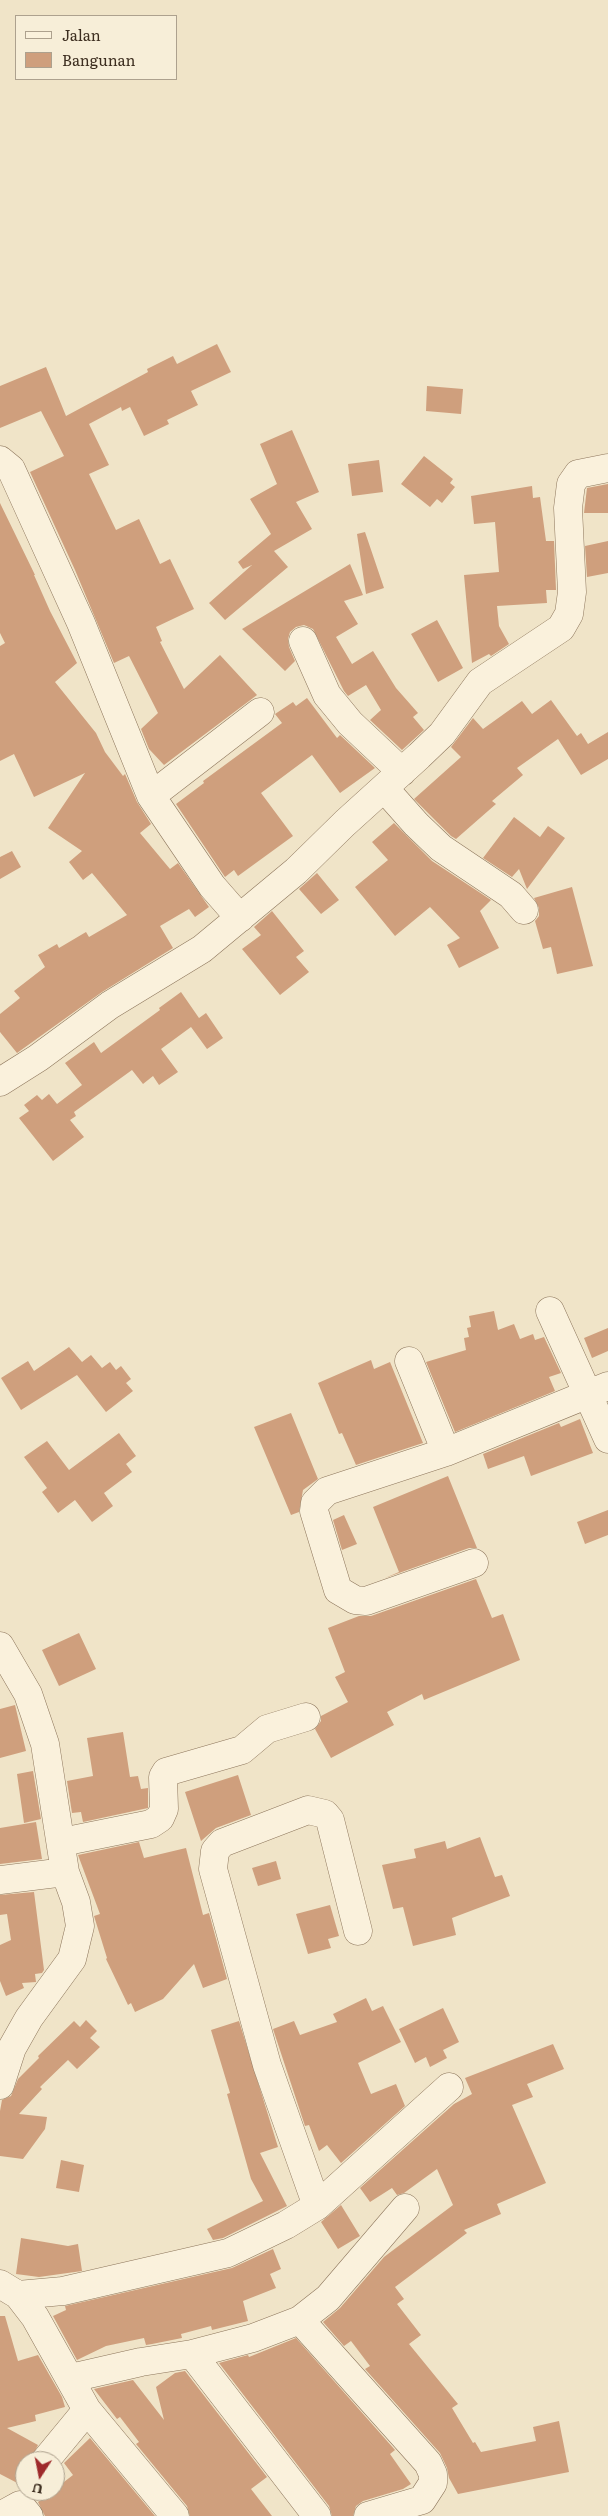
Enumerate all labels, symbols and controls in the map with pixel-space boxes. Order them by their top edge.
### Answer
legend [15,15,178,80]
text: Jalan [62,23,101,46]
text: Bangunan [62,48,135,71]
north arrow [15,2451,65,2501]
text: U [30,2479,45,2501]

